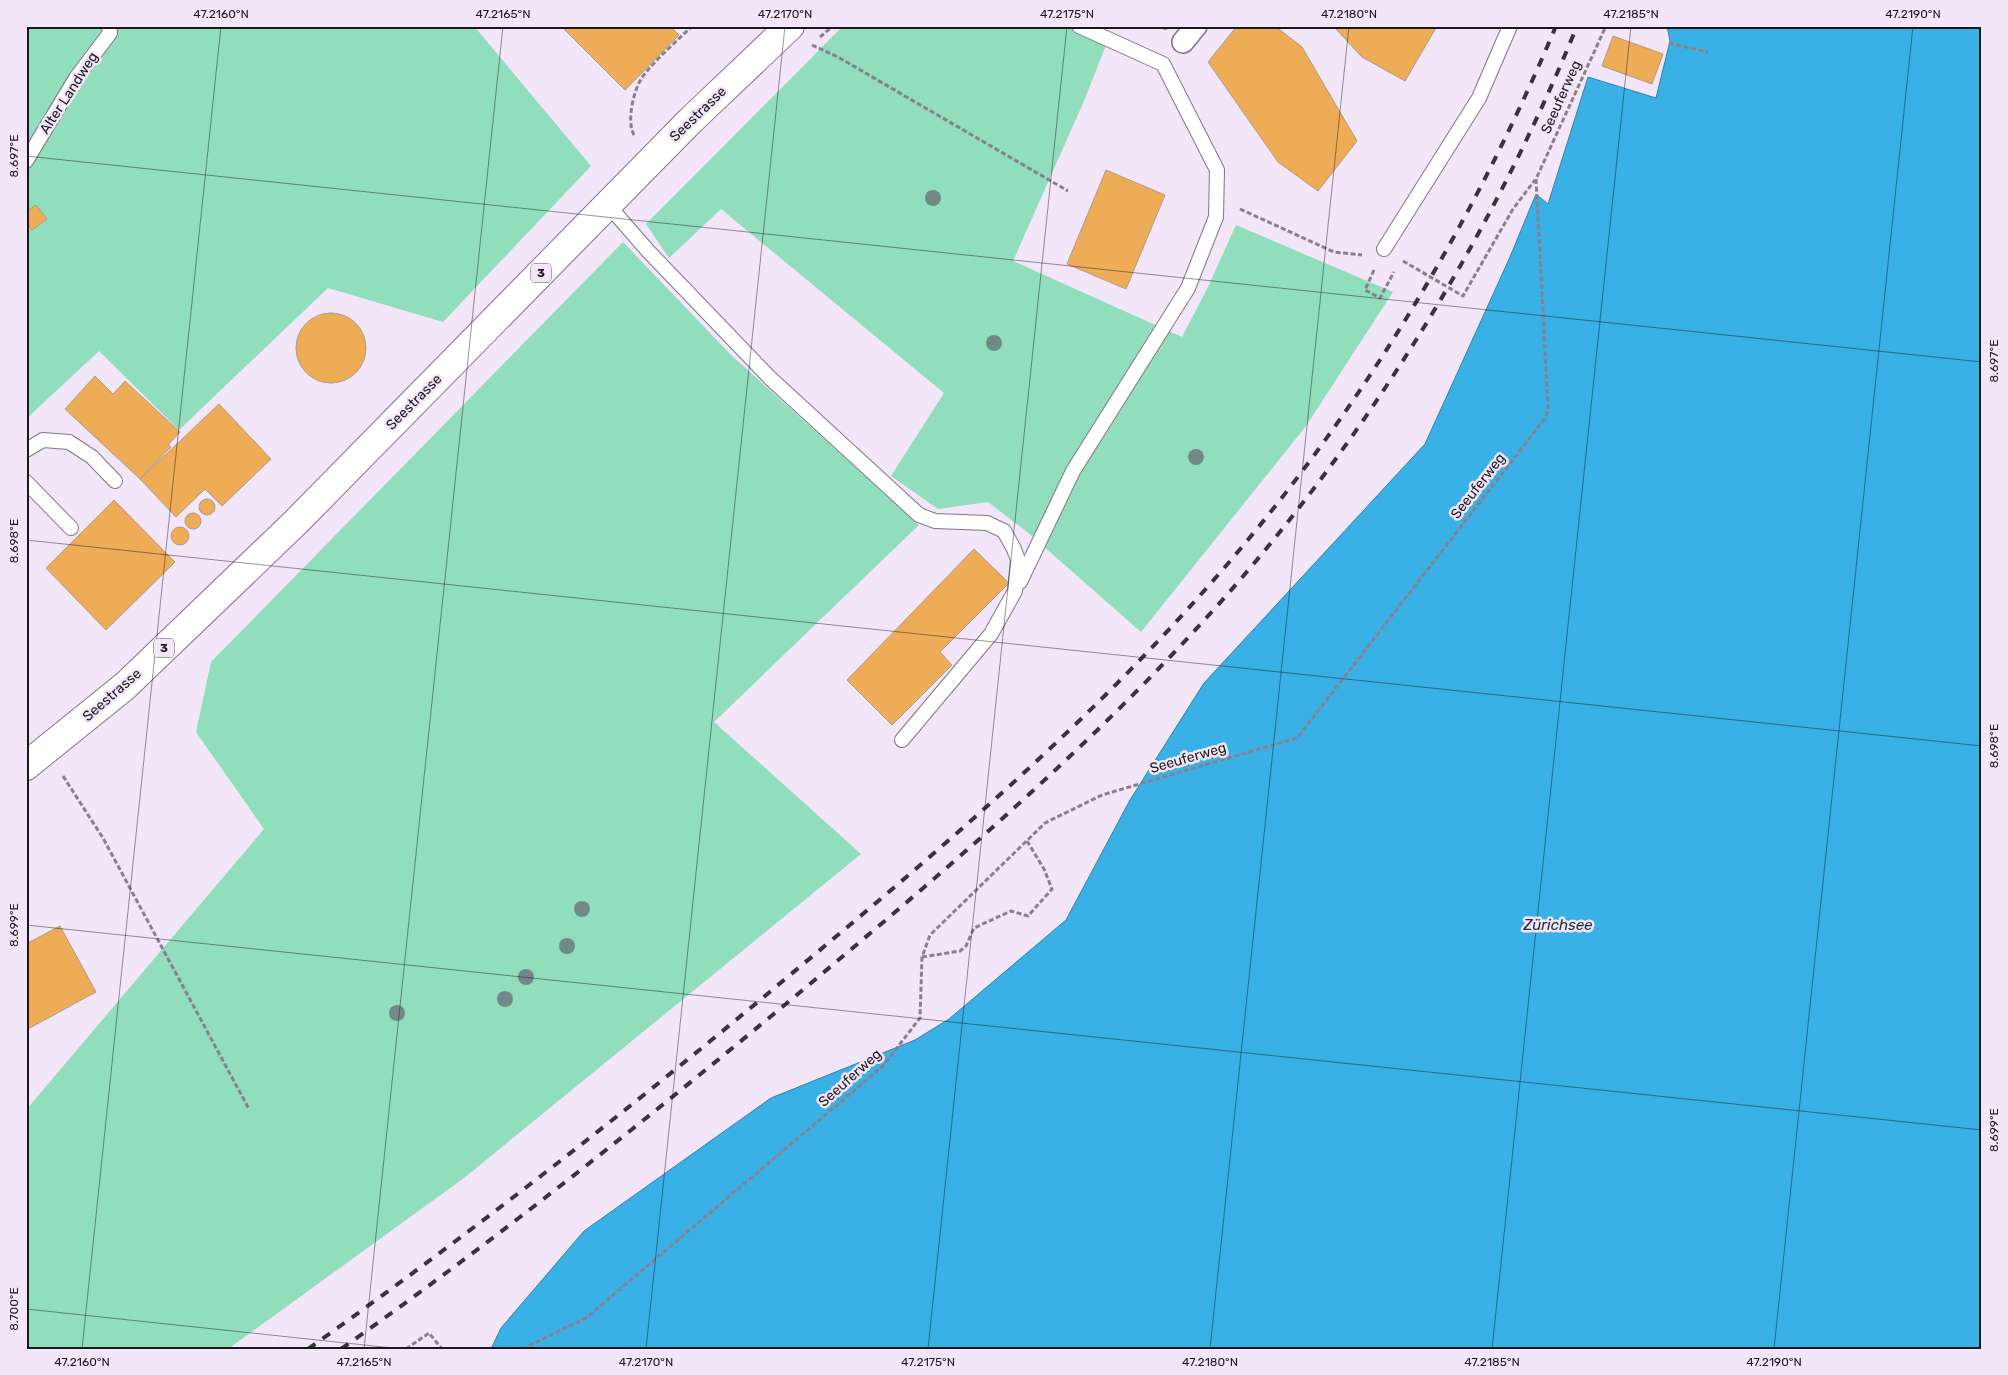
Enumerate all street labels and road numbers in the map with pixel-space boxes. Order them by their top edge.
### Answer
street label: Alter Landweg [36,49,102,137]
street label: Seeuferweg [1537,58,1585,136]
street label: Seestrasse [666,83,730,145]
road number: 3 [531,264,551,282]
street label: Seestrasse [383,370,446,433]
street label: Seeuferweg [1447,450,1509,522]
road number: 3 [154,638,174,658]
street label: Seestrasse [79,665,145,725]
street label: Seeuferweg [1148,739,1228,777]
street label: Seeuferweg [815,1045,885,1111]

